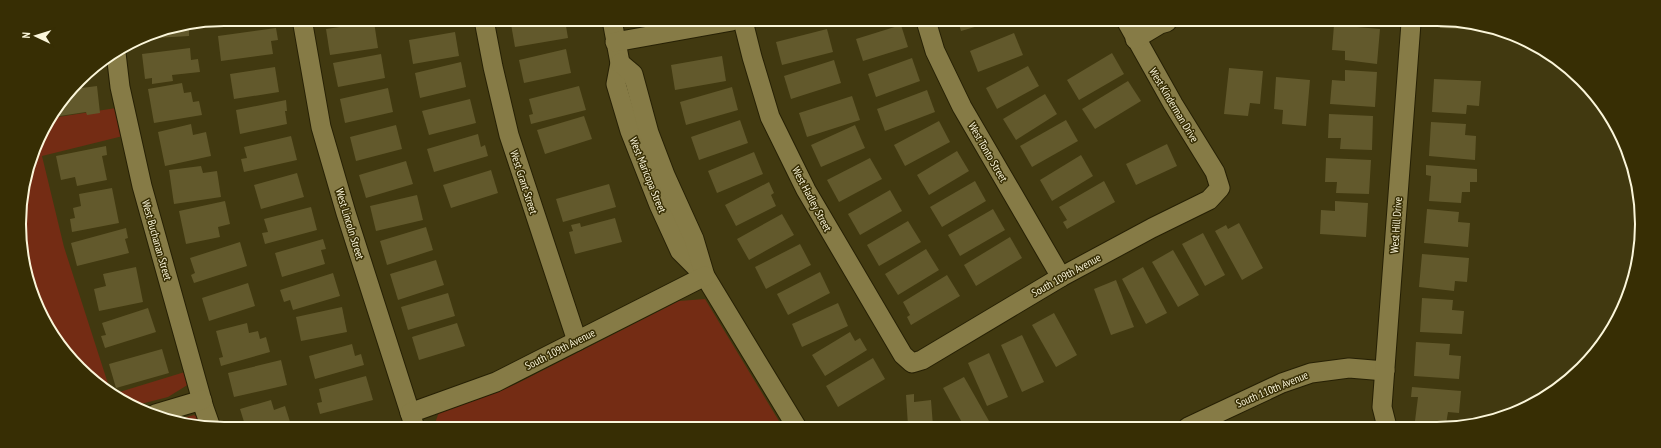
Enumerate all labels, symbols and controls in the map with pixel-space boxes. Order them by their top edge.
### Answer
north arrow [16,16,56,56]
text: N [19,32,33,39]
street label: West Kinderman Drive [1146,65,1202,145]
street label: West Tonto Street [965,120,1011,184]
street label: West Maricopa Street [626,135,670,215]
street label: West Grant Street [507,148,541,216]
street label: West Hadley Street [789,164,835,234]
street label: West Lincoln Street [333,187,367,261]
street label: West Hill Drive [1387,196,1405,254]
street label: West Buchanan Street [139,198,175,282]
street label: South 109th Avenue [1029,250,1103,300]
street label: South 109th Avenue [523,325,598,373]
street label: South 110th Avenue [1234,367,1311,410]

